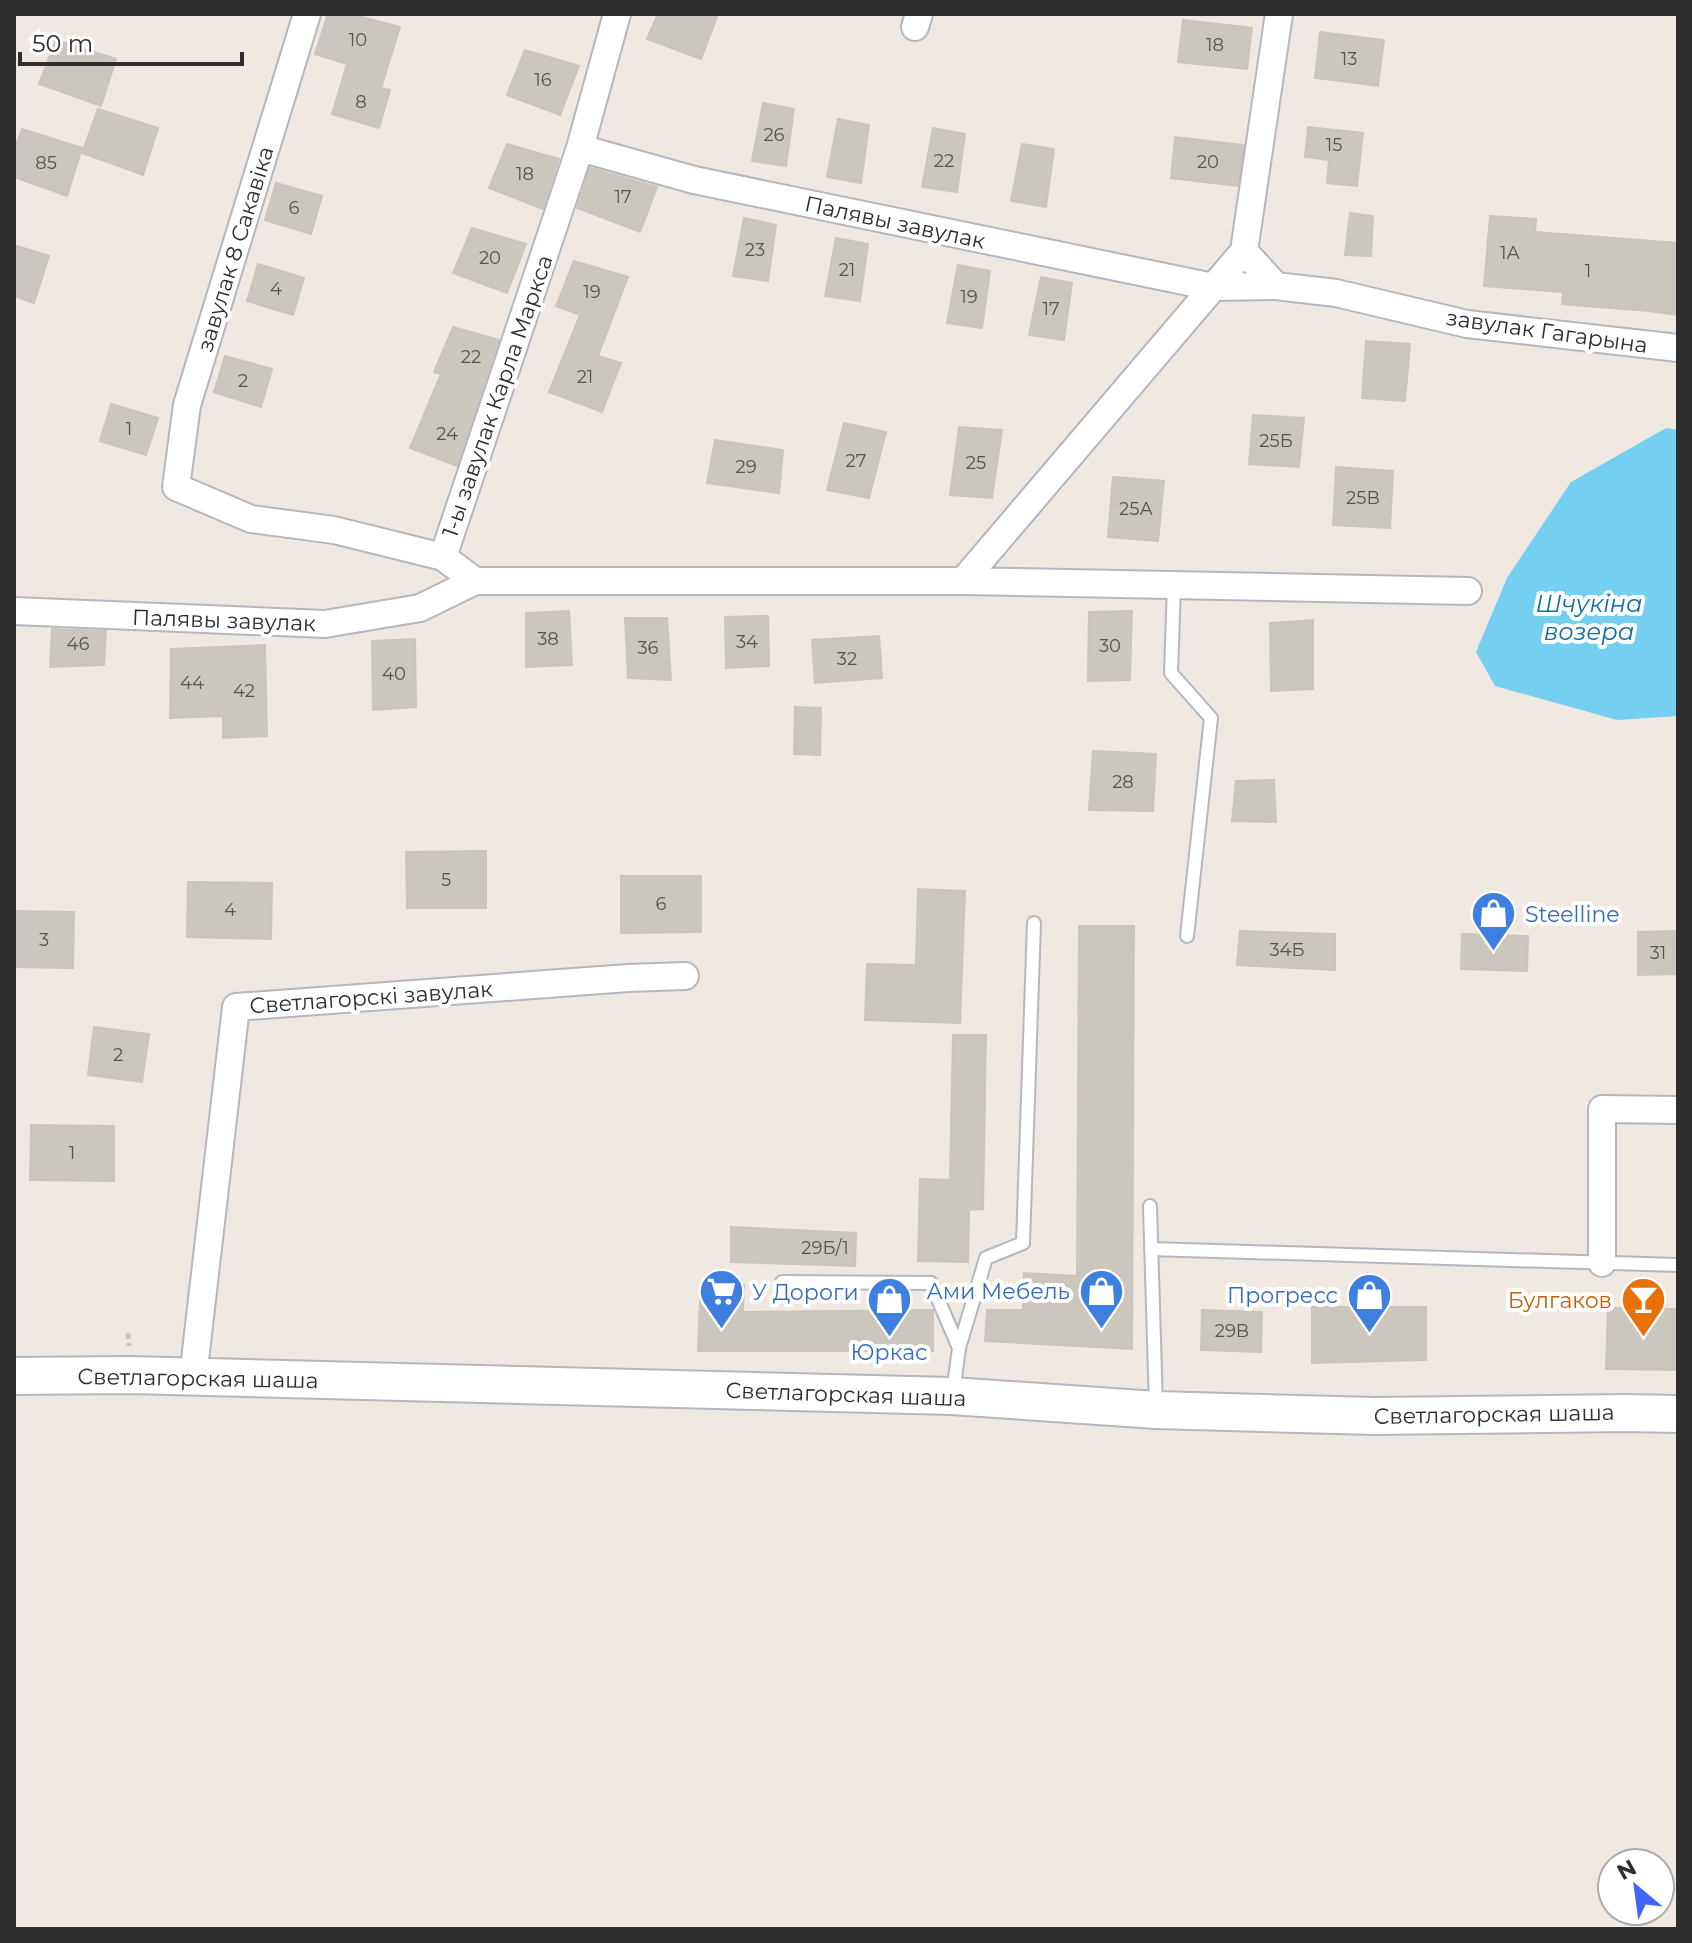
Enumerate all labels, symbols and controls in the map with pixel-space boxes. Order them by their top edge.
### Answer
scale bar [20,16,242,66]
text: 50 m [32,29,93,58]
house number: 10 [349,29,367,51]
house number: 18 [1206,34,1224,56]
house number: 13 [1341,48,1357,70]
house number: 16 [534,69,552,91]
house number: 8 [355,91,367,113]
house number: 26 [763,124,785,146]
house number: 15 [1326,134,1342,156]
street label: завулак 8 Сакавіка [191,143,280,355]
house number: 22 [934,150,954,172]
house number: 20 [1197,151,1219,173]
house number: 85 [35,152,57,174]
house number: 18 [516,163,534,185]
house number: 17 [614,186,632,208]
street label: Палявы завулак [802,190,988,255]
house number: 6 [289,197,300,219]
house number: 23 [745,239,765,261]
house number: 1А [1500,242,1521,264]
house number: 20 [479,247,501,269]
street label: 1-ы завулак Карла Маркса [436,252,559,541]
house number: 21 [839,259,855,281]
house number: 1 [1585,260,1591,282]
house number: 4 [270,278,282,300]
house number: 19 [583,281,601,303]
house number: 19 [960,286,978,308]
house number: 17 [1042,298,1060,320]
street label: завулак Гагарына [1444,304,1649,359]
house number: 22 [461,346,481,368]
house number: 21 [577,366,593,388]
house number: 2 [238,370,248,392]
house number: 1 [126,418,132,440]
house number: 24 [436,423,458,445]
house number: 25Б [1259,430,1293,452]
house number: 27 [846,450,866,472]
house number: 25 [966,452,986,474]
house number: 29 [735,456,757,478]
house number: 25В [1346,487,1380,509]
house number: 25А [1119,498,1154,520]
water label: Шчукіна возера [1535,589,1643,646]
street label: Палявы завулак [132,604,317,637]
house number: 38 [537,628,559,650]
house number: 34 [736,631,758,653]
house number: 46 [67,633,89,655]
house number: 30 [1099,635,1121,657]
house number: 36 [637,637,659,659]
house number: 32 [837,648,857,670]
house number: 40 [382,663,406,685]
house number: 44 [180,672,204,694]
house number: 42 [233,680,255,702]
house number: 28 [1112,771,1134,793]
house number: 5 [441,869,451,891]
shop icon: Steelline [1470,890,1518,953]
house number: 6 [656,893,667,915]
house number: 4 [224,899,236,921]
place label: Steelline [1525,901,1620,928]
house number: 3 [39,929,49,951]
house number: 34Б [1269,939,1305,961]
house number: 31 [1650,942,1666,964]
street label: Светлагорскі завулак [248,976,494,1019]
house number: 2 [113,1044,123,1066]
house number: 1 [69,1142,75,1164]
house number: 29Б/1 [801,1237,849,1259]
shop icon: Ами Мебель [1077,1267,1125,1330]
supermarket icon: У Дороги [697,1268,745,1331]
shop icon: Прогресс [1345,1271,1393,1334]
shop icon: Юркас [865,1275,913,1338]
bar icon: Булгаков [1619,1276,1667,1339]
place label: Ами Мебель [926,1278,1070,1305]
place label: У Дороги [752,1279,859,1306]
place label: Прогресс [1227,1282,1338,1309]
place label: Булгаков [1508,1287,1612,1314]
house number: 29В [1215,1320,1249,1342]
place label: Юркас [851,1339,927,1366]
street label: Светлагорская шаша [77,1363,319,1394]
street label: Светлагорская шаша [725,1377,967,1412]
street label: Светлагорская шаша [1373,1399,1615,1430]
north arrow [1596,1847,1676,1927]
text: N [1612,1854,1641,1886]

